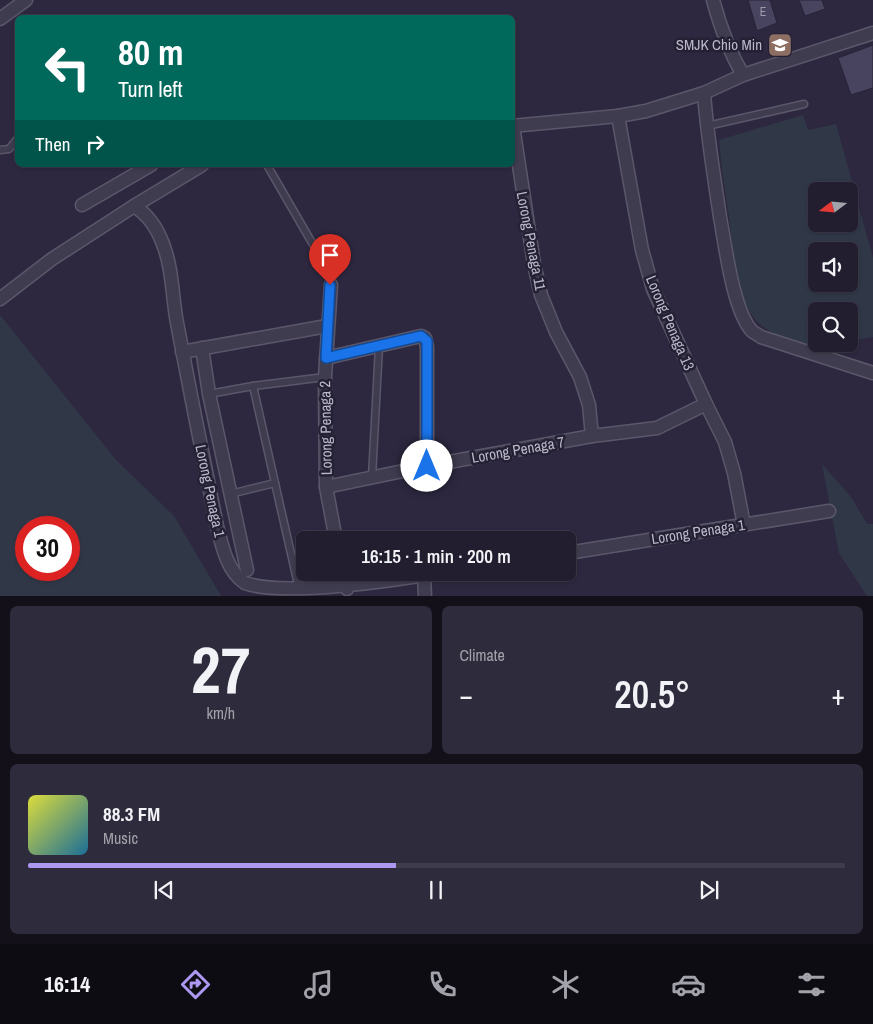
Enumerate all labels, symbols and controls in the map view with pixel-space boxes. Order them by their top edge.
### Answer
house number: E [760,4,766,20]
text: 80 m [118,29,183,76]
school or university icon: SMJK Chio Min [767,32,793,58]
place label: SMJK Chio Min [676,34,762,55]
icon: left [35,35,100,100]
text: Turn left [118,74,183,104]
icon: right [81,130,109,158]
text: Then [35,131,71,157]
north arrow [808,182,858,232]
map controls [808,182,858,352]
street label: Lorong Penaga 11 [512,190,551,292]
pin [309,234,351,285]
icon: arrive [316,241,344,269]
button: sound [808,242,858,292]
street label: Lorong Penaga 13 [641,272,700,374]
button: search [808,302,858,352]
street label: Lorong Penaga 2 [314,380,337,475]
street label: Lorong Penaga 7 [470,431,566,468]
position arrow [400,439,452,491]
street label: Lorong Penaga 1 [190,443,231,539]
street label: Lorong Penaga 1 [650,514,746,549]
speed limit sign: 30 [15,516,80,581]
text: 16:15 · 1 min · 200 m [361,543,511,569]
text: 27 [191,626,250,713]
text: Climate [460,644,505,666]
text: 20.5° [614,669,690,720]
text: − [460,676,473,714]
text: + [832,676,845,714]
text: km/h [207,702,235,724]
text: 88.3 FM [103,801,160,827]
text: Music [103,827,138,849]
icon: previous [150,876,178,904]
icon: pause [422,876,450,904]
icon: next [695,876,723,904]
icon: directions [178,967,213,1002]
icon: music [301,967,336,1002]
icon: phone [425,967,460,1002]
icon: climate [548,967,583,1002]
icon: car [671,967,706,1002]
icon: filters [794,967,829,1002]
text: 16:14 [44,969,90,999]

